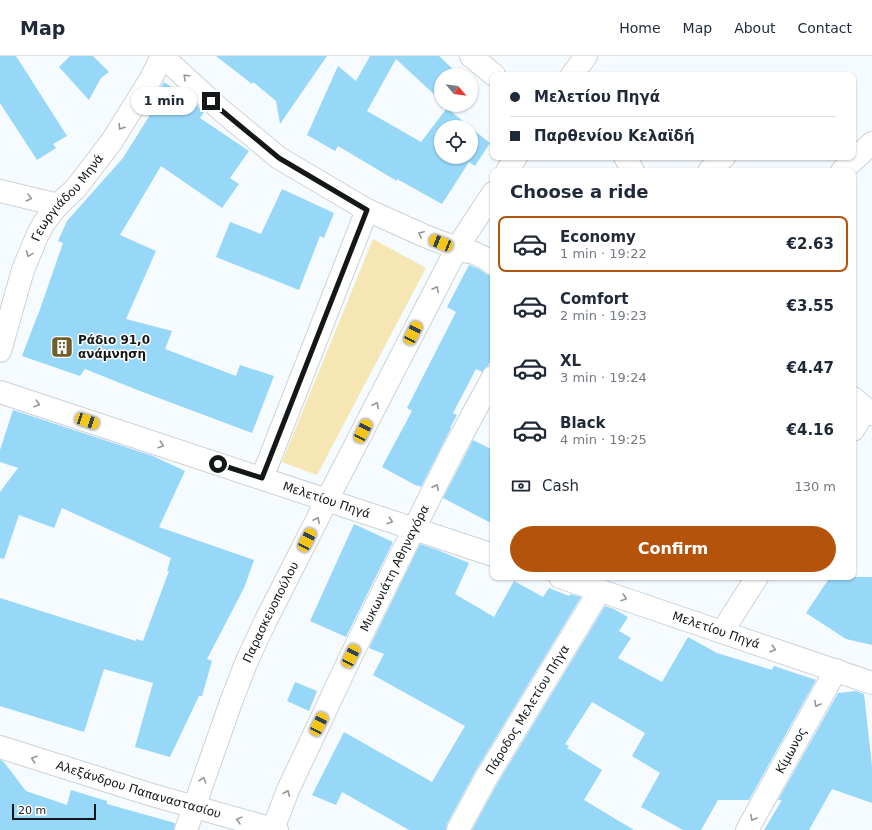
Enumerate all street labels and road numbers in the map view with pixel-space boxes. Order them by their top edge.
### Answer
street label: Γεωργιάδου Μηνά [29,151,106,243]
street label: Μελετίου Πηγά [281,479,372,521]
street label: Μυκωνιάτη Αθηναγόρα [357,502,432,634]
street label: Παρασκευοπούλου [240,559,302,665]
street label: Μελετίου Πηγά [671,609,762,651]
street label: Πάροδος Μελετίου Πήγα [483,642,572,777]
street label: Κίμωνος [773,725,810,776]
street label: Αλεξάνδρου Παπαναστασίου [54,758,223,821]

